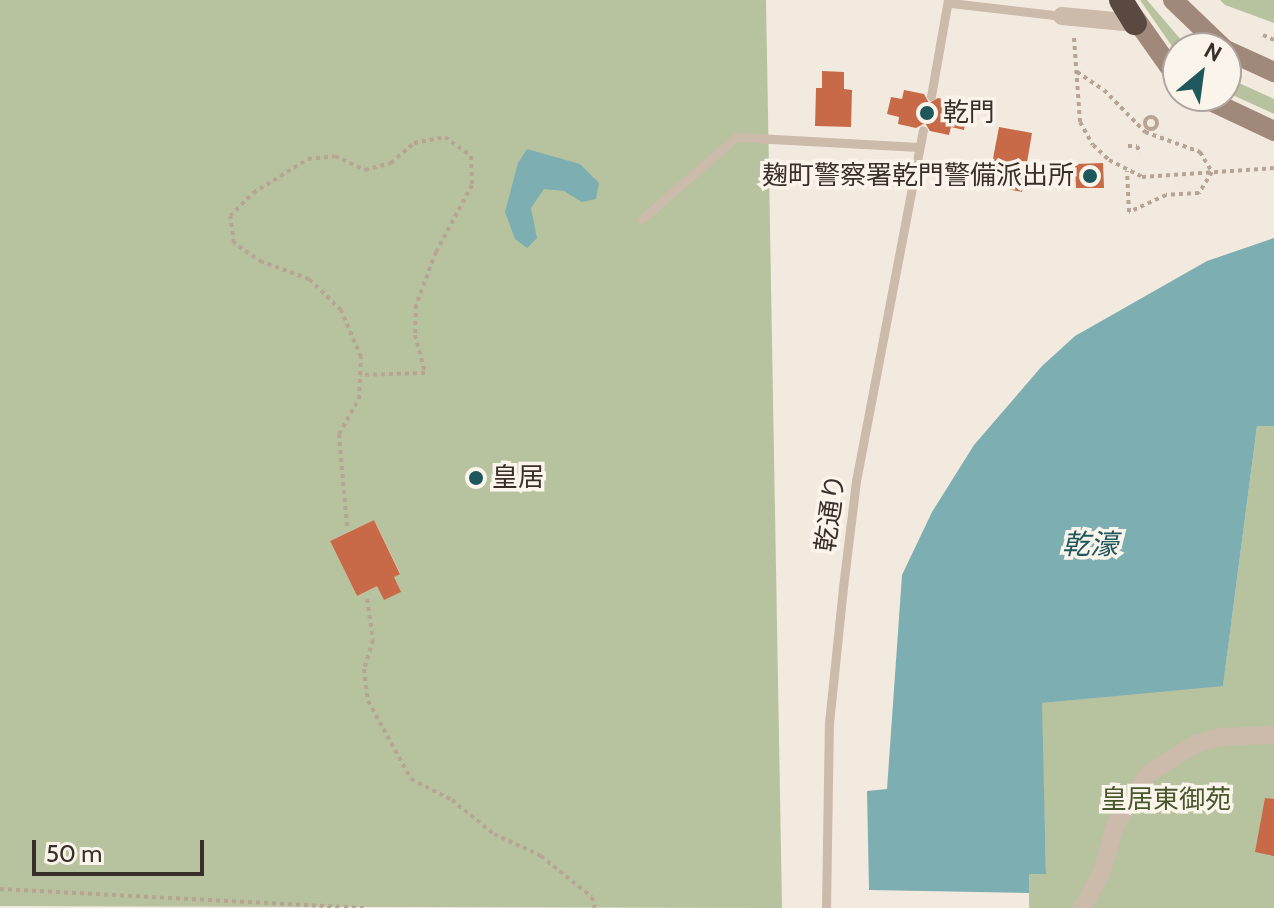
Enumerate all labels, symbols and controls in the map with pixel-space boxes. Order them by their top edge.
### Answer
north arrow [1162,32,1242,112]
text: N [1200,37,1226,68]
place label: 乾門 [943,97,995,129]
marker: 乾門 [918,104,936,122]
place label: 麹町警察署乾門警備派出所 [762,160,1074,192]
marker: 麹町警察署乾門警備派出所 [1081,167,1099,185]
place label: 皇居 [492,462,544,494]
marker: 皇居 [467,469,485,487]
street label: 乾通り [810,472,852,554]
water label: 乾濠 [1062,527,1118,561]
park label: 皇居東御苑 [1101,784,1231,816]
scale bar [36,824,208,874]
text: 50 m [46,839,102,868]

